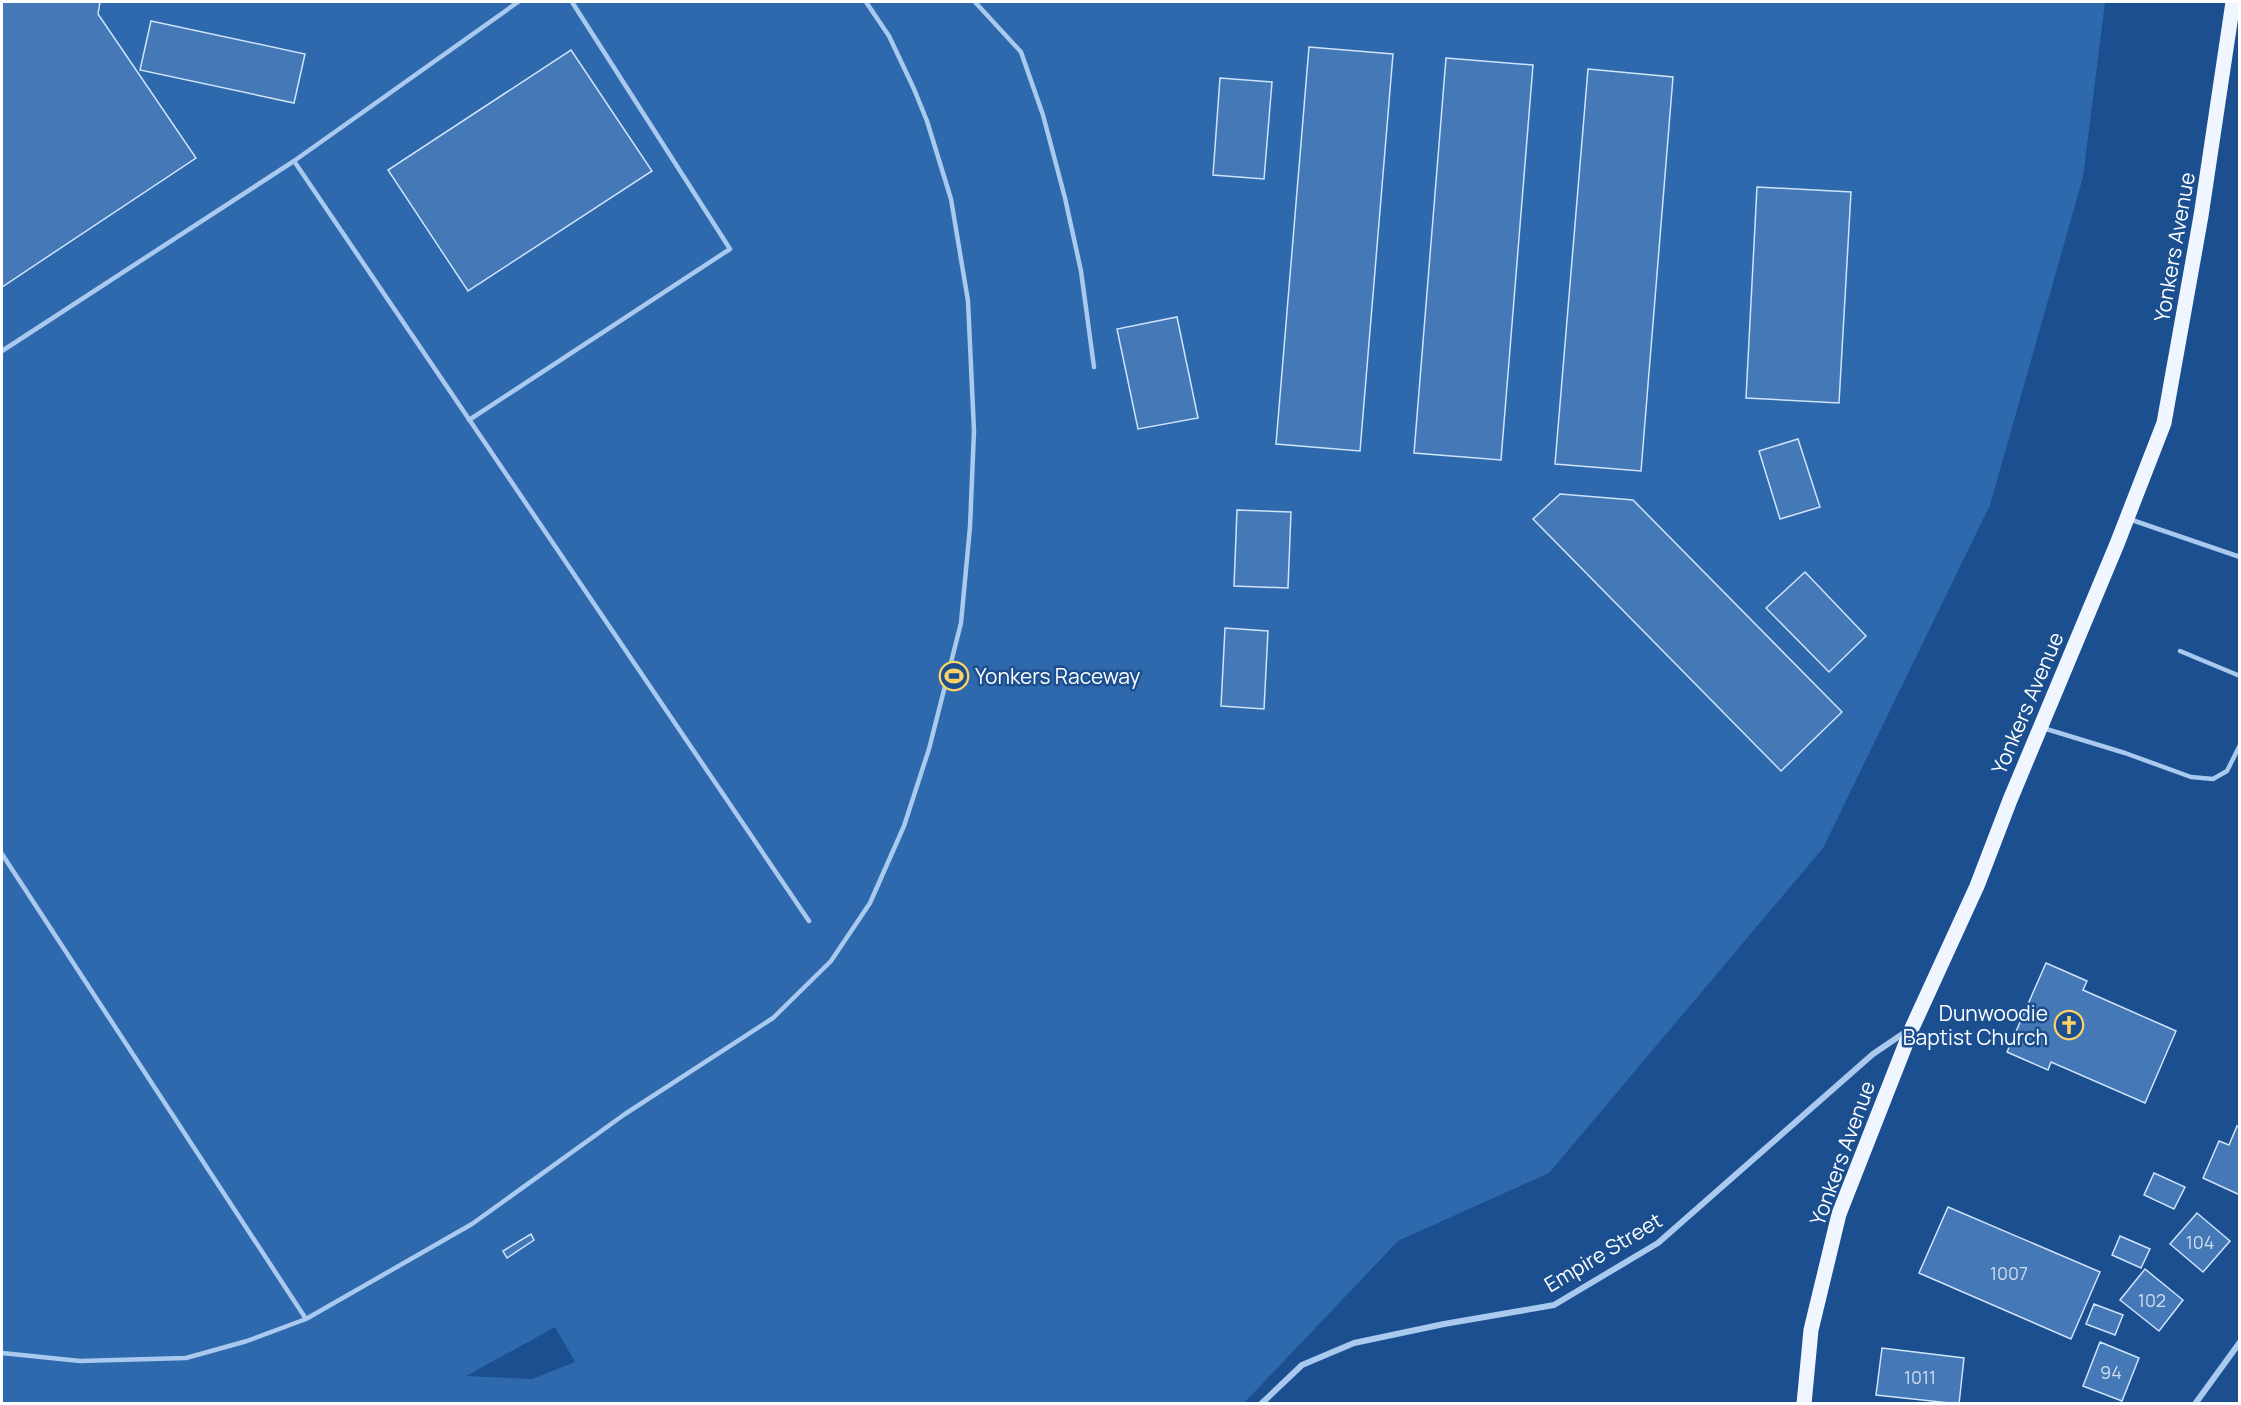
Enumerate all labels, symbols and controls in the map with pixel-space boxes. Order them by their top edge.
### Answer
street label: Yonkers Avenue [2147,170,2201,324]
street label: Yonkers Avenue [1984,628,2070,778]
sports icon: Yonkers Raceway [938,660,970,692]
place label: Yonkers Raceway [975,662,1140,690]
place label: Dunwoodie Baptist Church [1903,999,2048,1051]
church icon: Dunwoodie Baptist Church [2053,1009,2085,1041]
street label: Yonkers Avenue [1803,1077,1881,1229]
street label: Empire Street [1539,1206,1667,1298]
house number: 104 [2186,1230,2214,1254]
house number: 1007 [1990,1261,2028,1285]
house number: 102 [2138,1288,2166,1312]
house number: 94 [2100,1360,2122,1384]
house number: 1011 [1904,1365,1936,1389]

